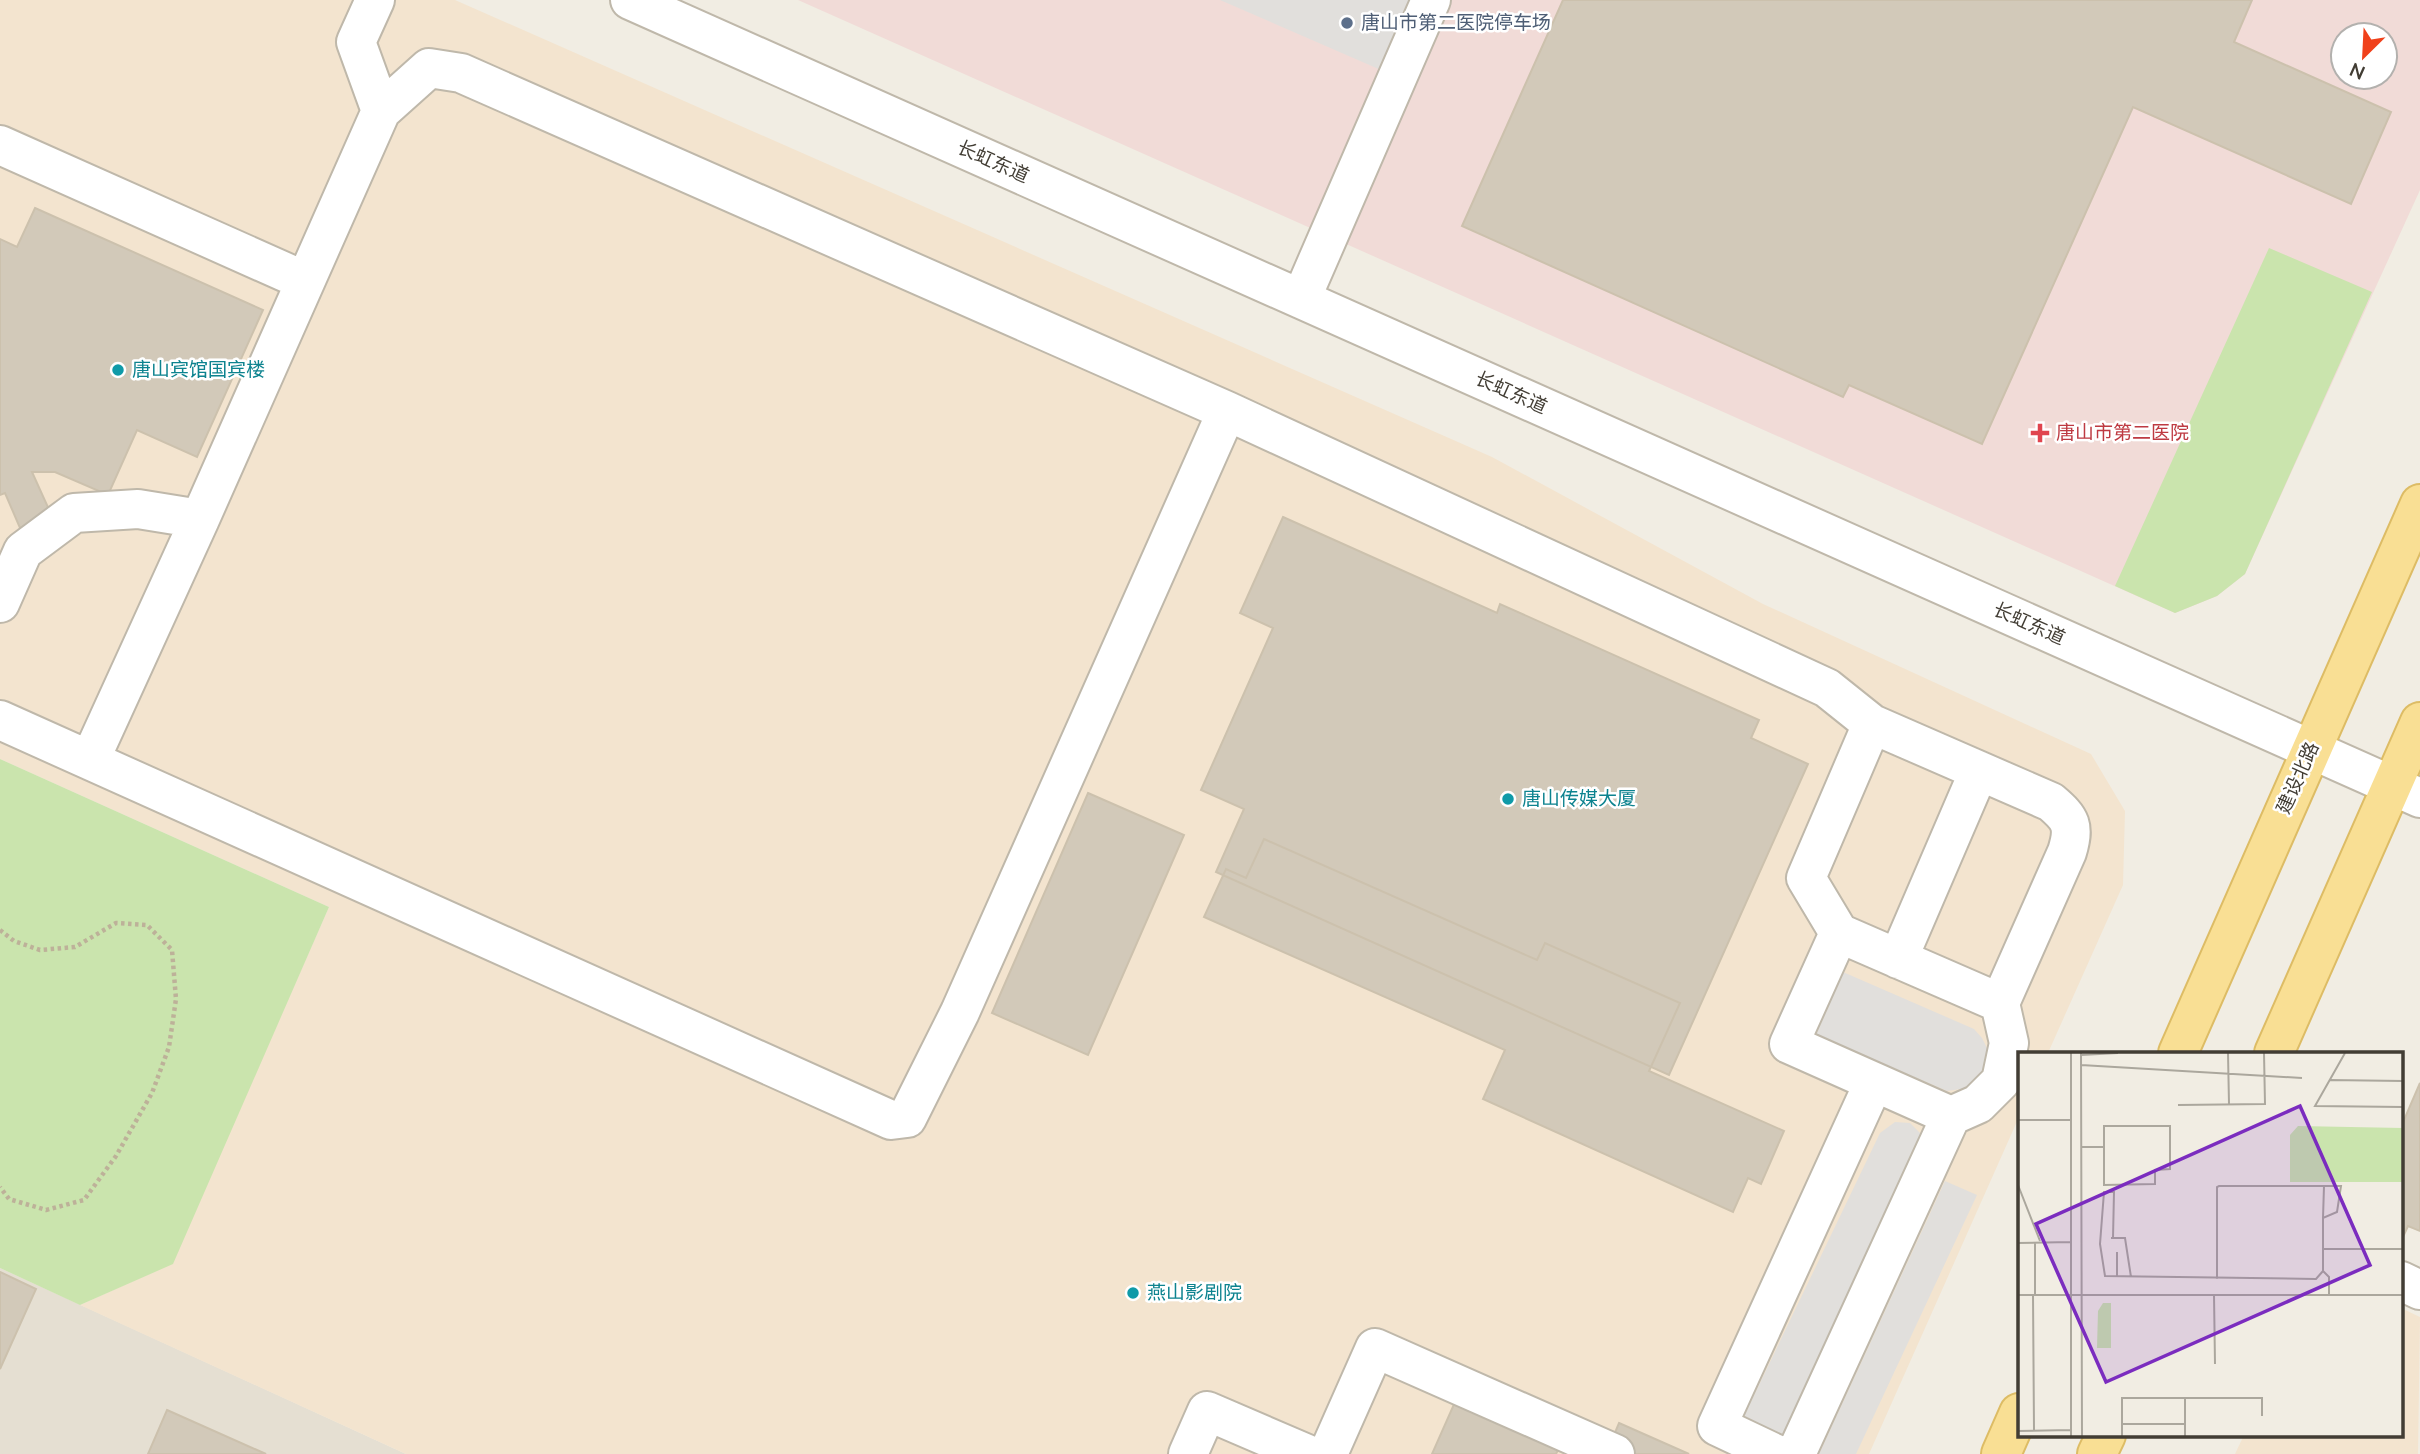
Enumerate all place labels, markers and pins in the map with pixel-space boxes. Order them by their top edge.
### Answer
place label: 唐山市第二医院停车场 [1361,10,1551,36]
marker: 唐山市第二医院停车场 [1339,15,1355,31]
place label: 唐山宾馆国宾楼 [132,357,265,383]
marker: 唐山宾馆国宾楼 [110,362,126,378]
place label: 唐山市第二医院 [2056,420,2189,446]
marker: 唐山市第二医院 [2030,423,2050,443]
place label: 唐山传媒大厦 [1522,786,1636,812]
marker: 唐山传媒大厦 [1500,791,1516,807]
place label: 燕山影剧院 [1147,1280,1242,1306]
marker: 燕山影剧院 [1125,1285,1141,1301]

